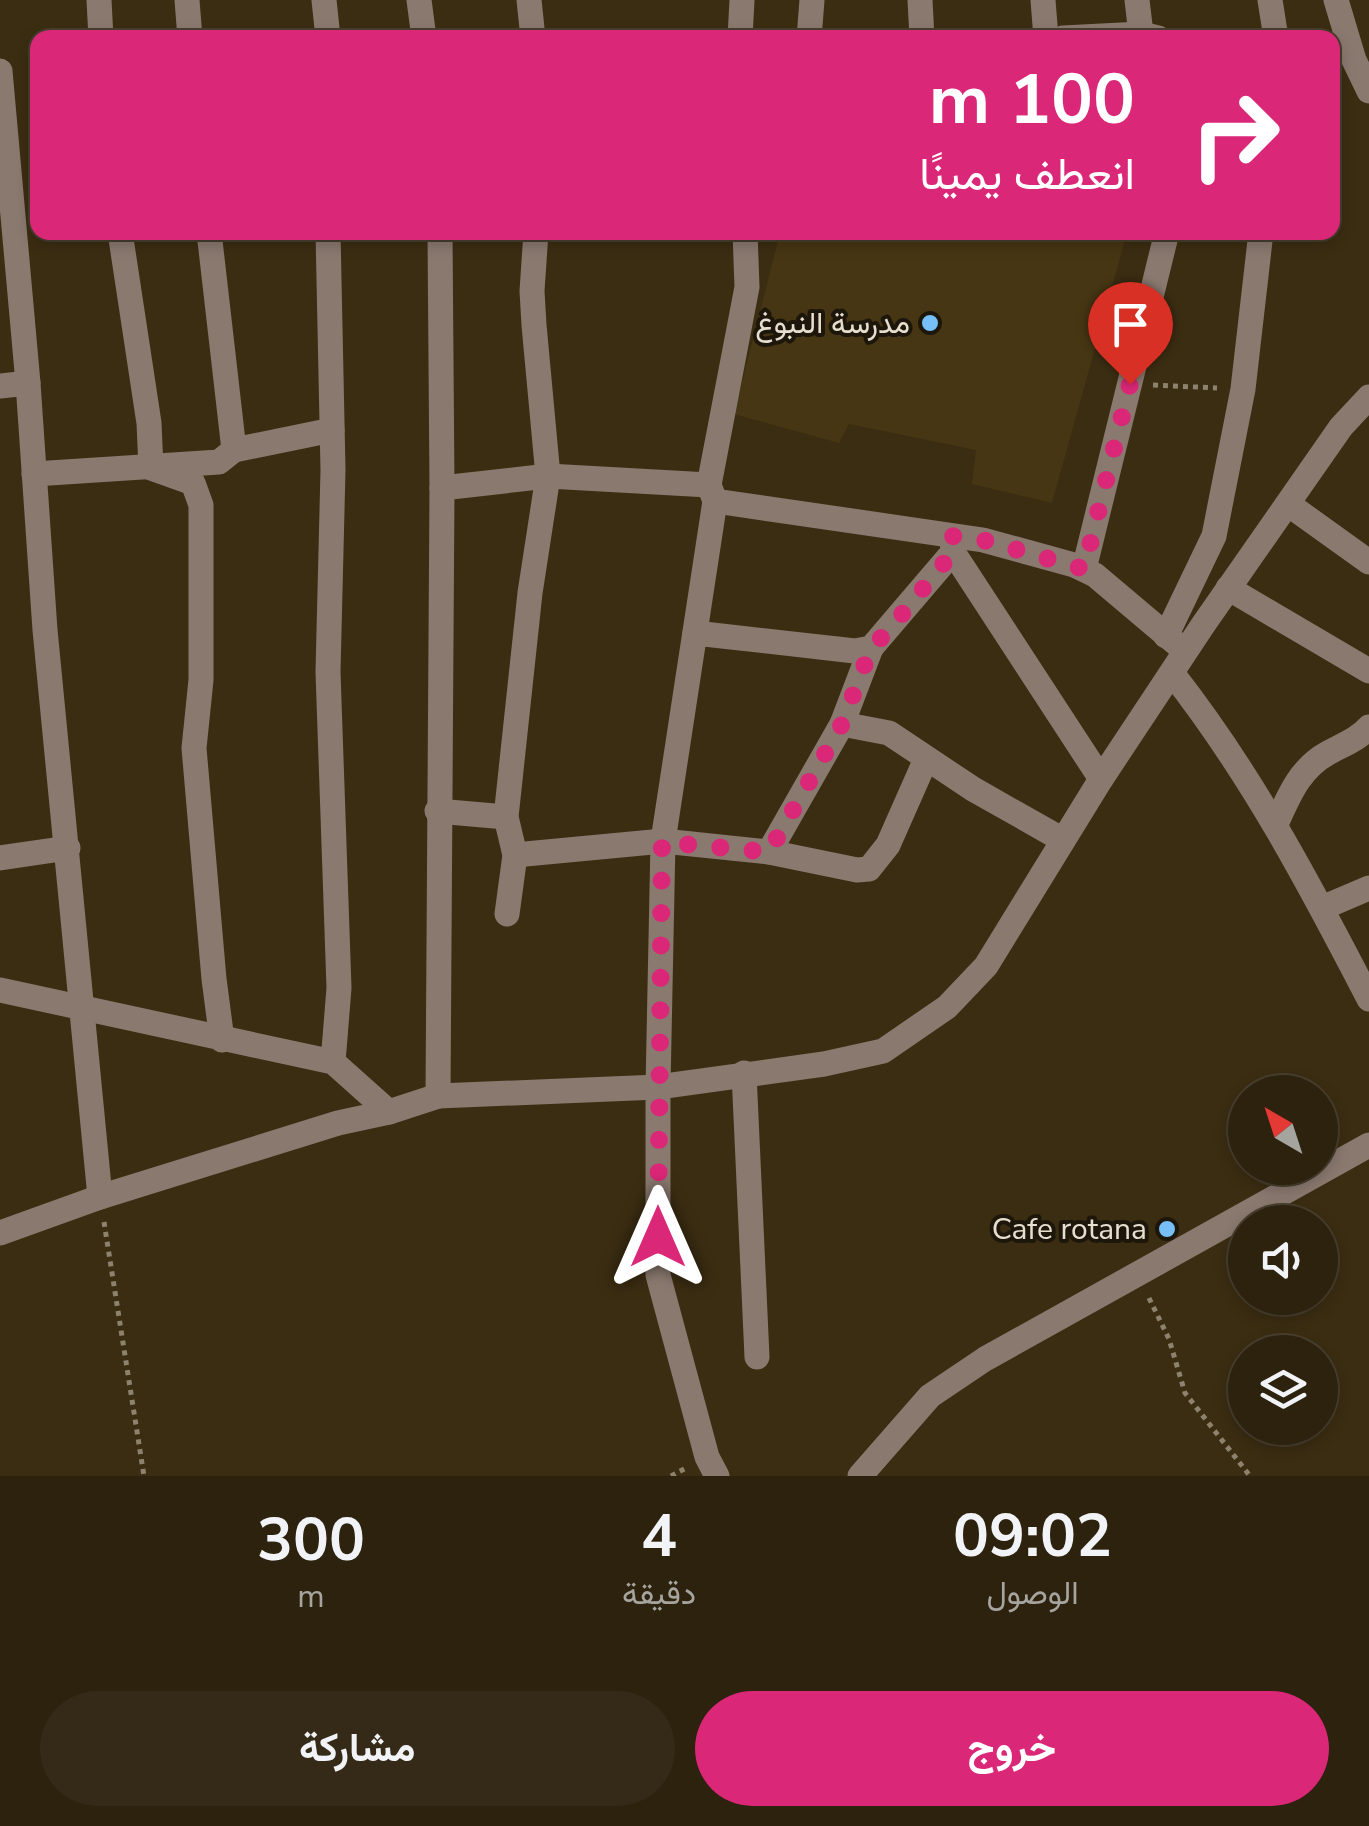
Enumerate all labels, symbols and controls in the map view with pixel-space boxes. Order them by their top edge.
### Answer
text: 100 m [929,52,1135,148]
icon: right [1170,70,1300,200]
text: انعطف يمينًا [919,144,1135,205]
pin [1088,282,1173,385]
icon: arrive [1103,297,1158,352]
place label: مدرسة النبوغ [755,303,910,344]
marker: مدرسة النبوغ [919,312,941,334]
north arrow [1228,1075,1338,1185]
map controls [1228,1075,1338,1445]
position arrow [606,1185,710,1289]
button: sound [1228,1205,1338,1315]
place label: Cafe rotana [992,1209,1147,1250]
marker: Cafe rotana [1156,1218,1178,1240]
button: layers [1228,1335,1338,1445]
text: 4 [641,1495,677,1577]
text: 09:02 [953,1495,1112,1577]
text: 300 [257,1499,365,1581]
text: دقيقة [622,1572,696,1615]
text: الوصول [986,1572,1079,1615]
text: m [297,1575,325,1618]
button: مشاركة [40,1691,675,1806]
button: خروج [695,1691,1329,1806]

